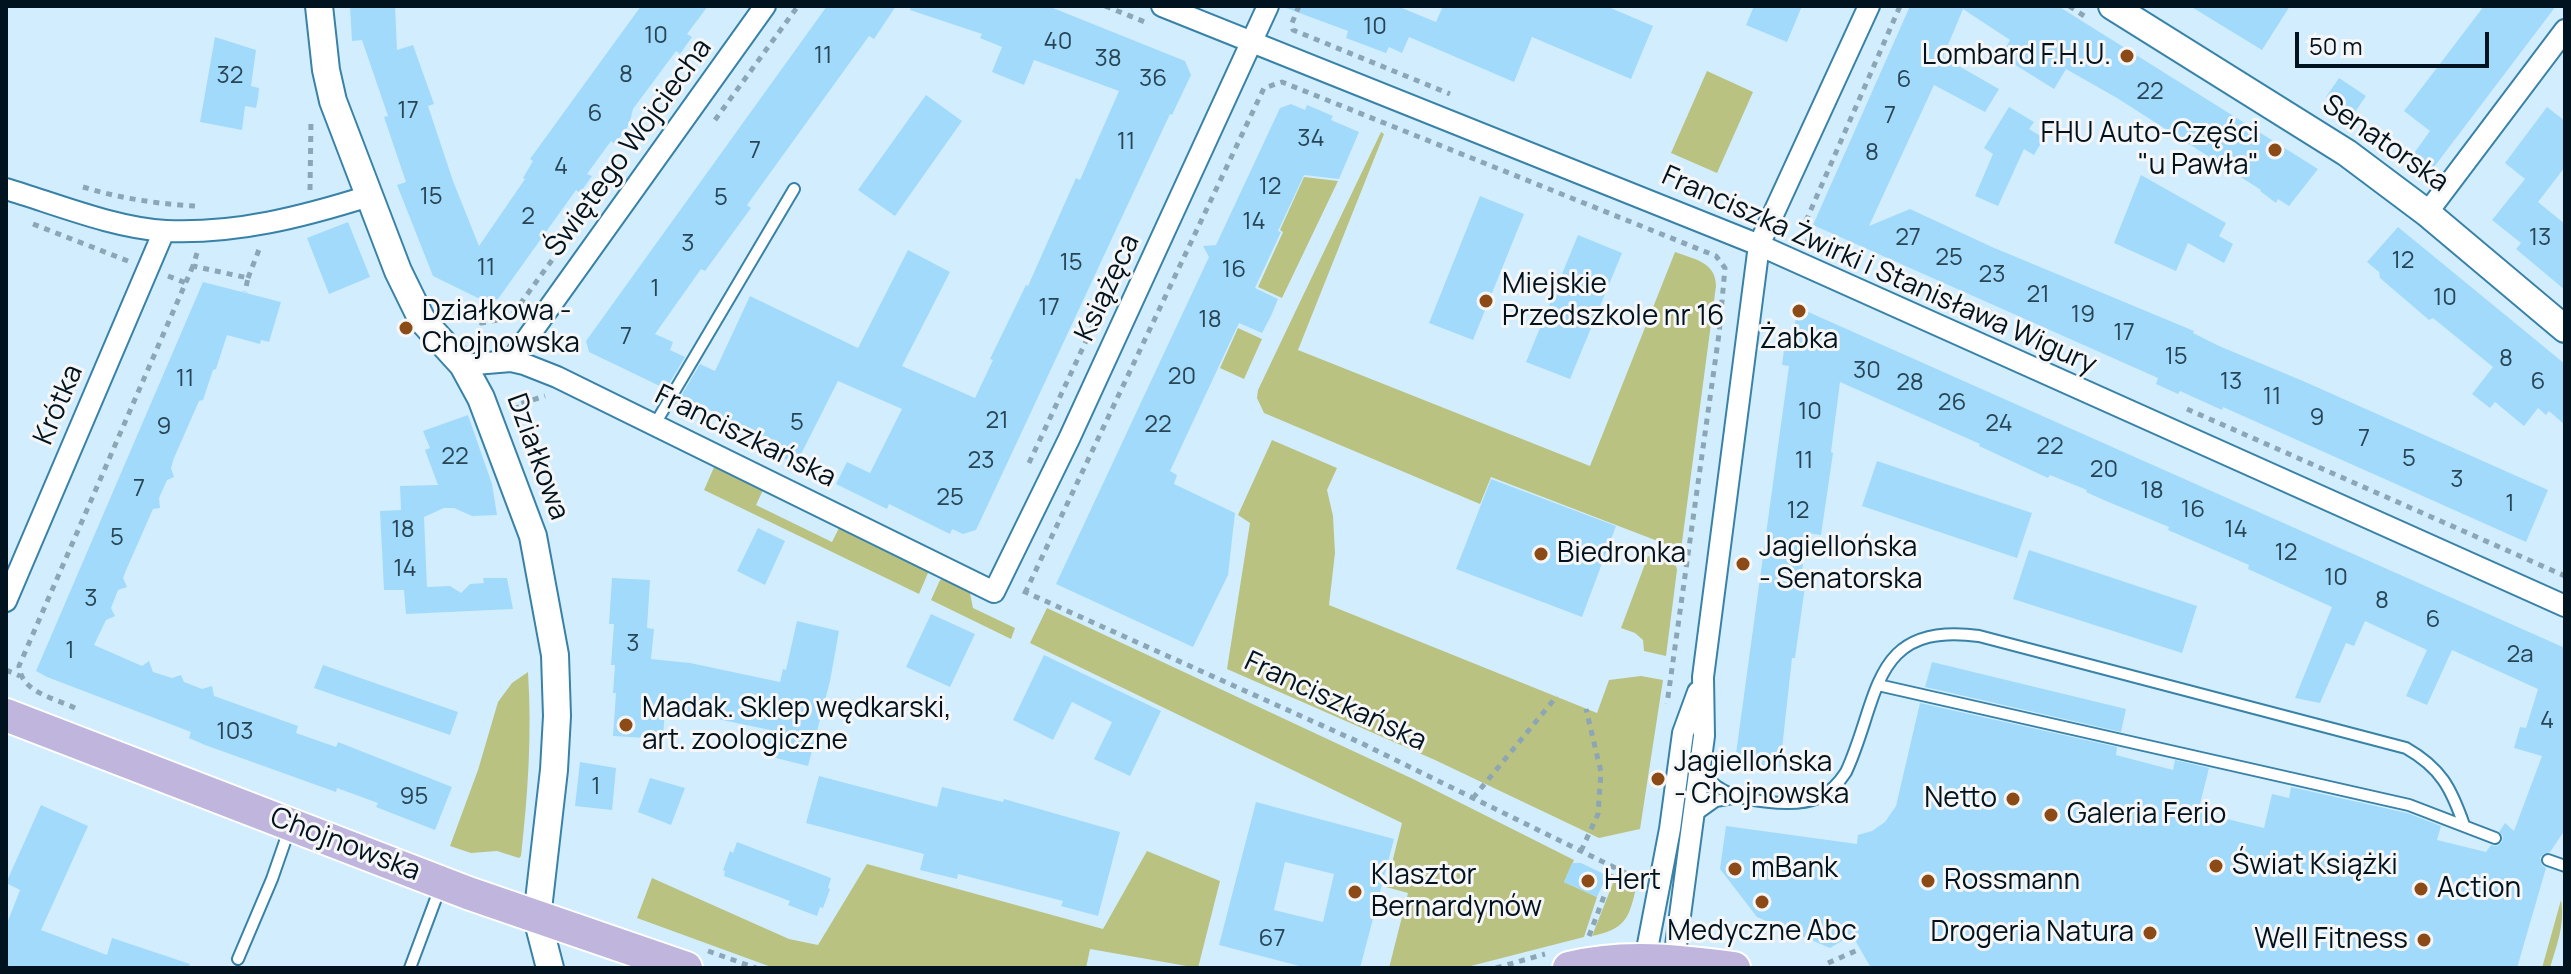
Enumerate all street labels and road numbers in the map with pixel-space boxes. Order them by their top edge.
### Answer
street label: Świętego Wojciecha [539,32,719,264]
street label: Senatorska [2315,88,2455,200]
street label: Franciszka Żwirki i Stanisława Wigury [1656,160,2102,382]
street label: Książęca [1069,229,1147,347]
street label: Krótka [27,360,91,450]
street label: Franciszkańska [649,379,841,495]
street label: Działkowa [499,389,575,525]
street label: Franciszkańska [1239,645,1431,759]
street label: Chojnowska [265,801,425,889]

